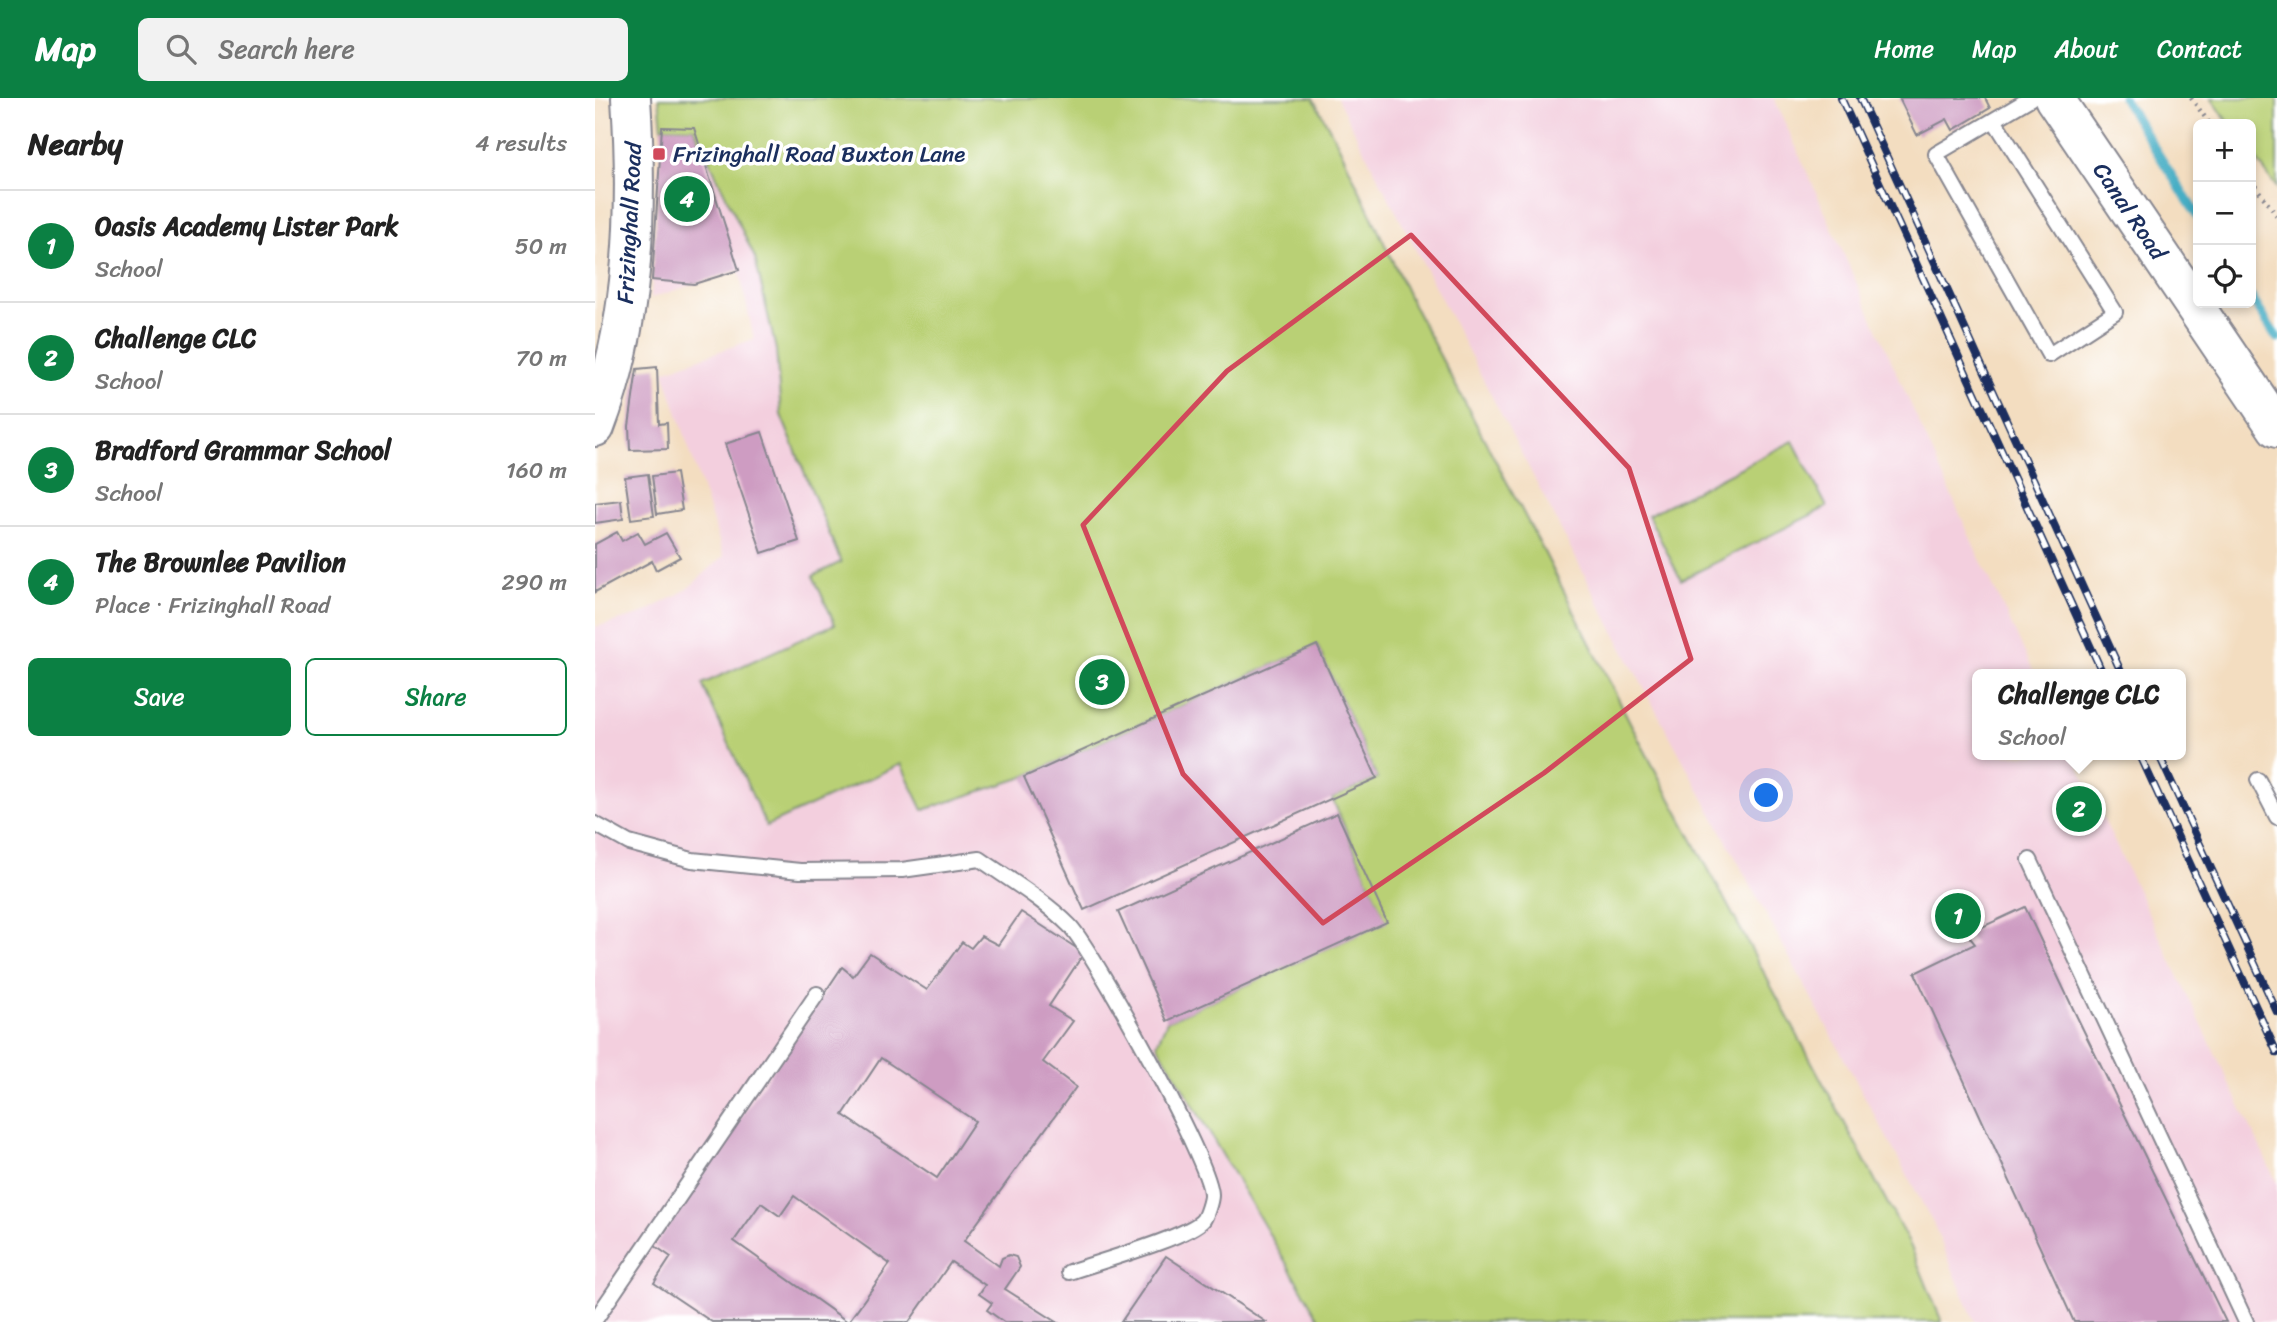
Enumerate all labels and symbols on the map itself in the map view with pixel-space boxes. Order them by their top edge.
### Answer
place label: Frizinghall Road Buxton Lane [673,134,965,175]
street label: Frizinghall Road [605,139,654,305]
marker: Frizinghall Road Buxton Lane [651,146,667,162]
street label: Canal Road [2081,154,2179,270]
pin: 4 [664,173,710,225]
pin: 3 [1079,656,1125,708]
your location [1749,778,1783,812]
pin: 2 [2056,783,2102,835]
pin: 1 [1935,890,1981,942]

